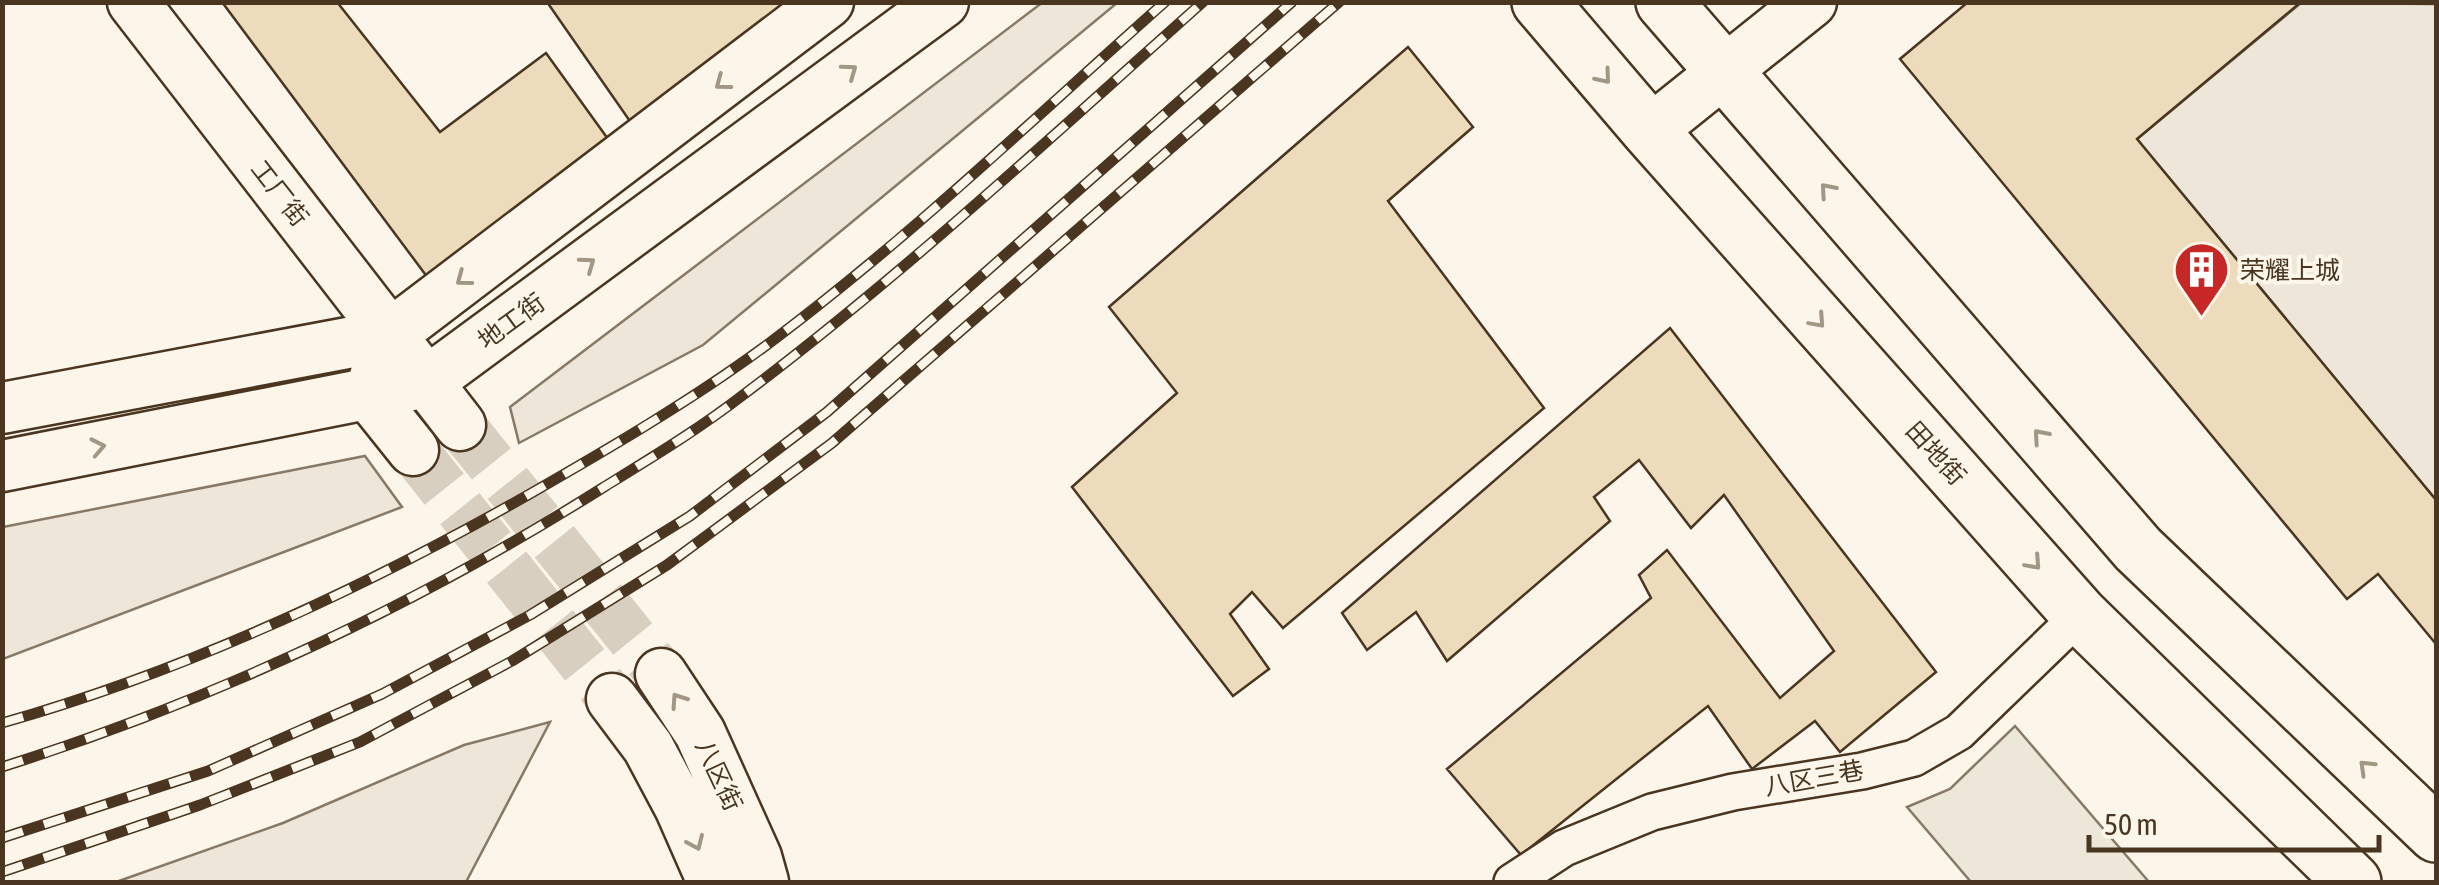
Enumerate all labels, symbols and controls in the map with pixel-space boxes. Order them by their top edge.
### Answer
one-way arrow [838,65,857,83]
one-way arrow [1592,65,1610,83]
one-way arrow [715,71,733,88]
street label: 工厂街 [246,155,314,231]
one-way arrow [1821,183,1839,202]
building icon: 荣耀上城 [2171,240,2231,319]
place label: 荣耀上城 [2240,256,2340,284]
one-way arrow [577,258,595,275]
one-way arrow [456,268,474,285]
street label: 地工街 [472,288,550,354]
one-way arrow [1807,309,1825,328]
street label: 田地街 [1900,416,1972,490]
one-way arrow [2034,429,2052,447]
one-way arrow [89,438,106,459]
one-way arrow [2023,552,2041,570]
one-way arrow [671,693,690,711]
street label: 八区街 [690,735,748,815]
street label: 八区三巷 [1762,756,1866,800]
one-way arrow [2359,761,2378,779]
scale bar [2089,790,2379,852]
text: 50 m [2104,807,2158,841]
one-way arrow [684,833,704,851]

